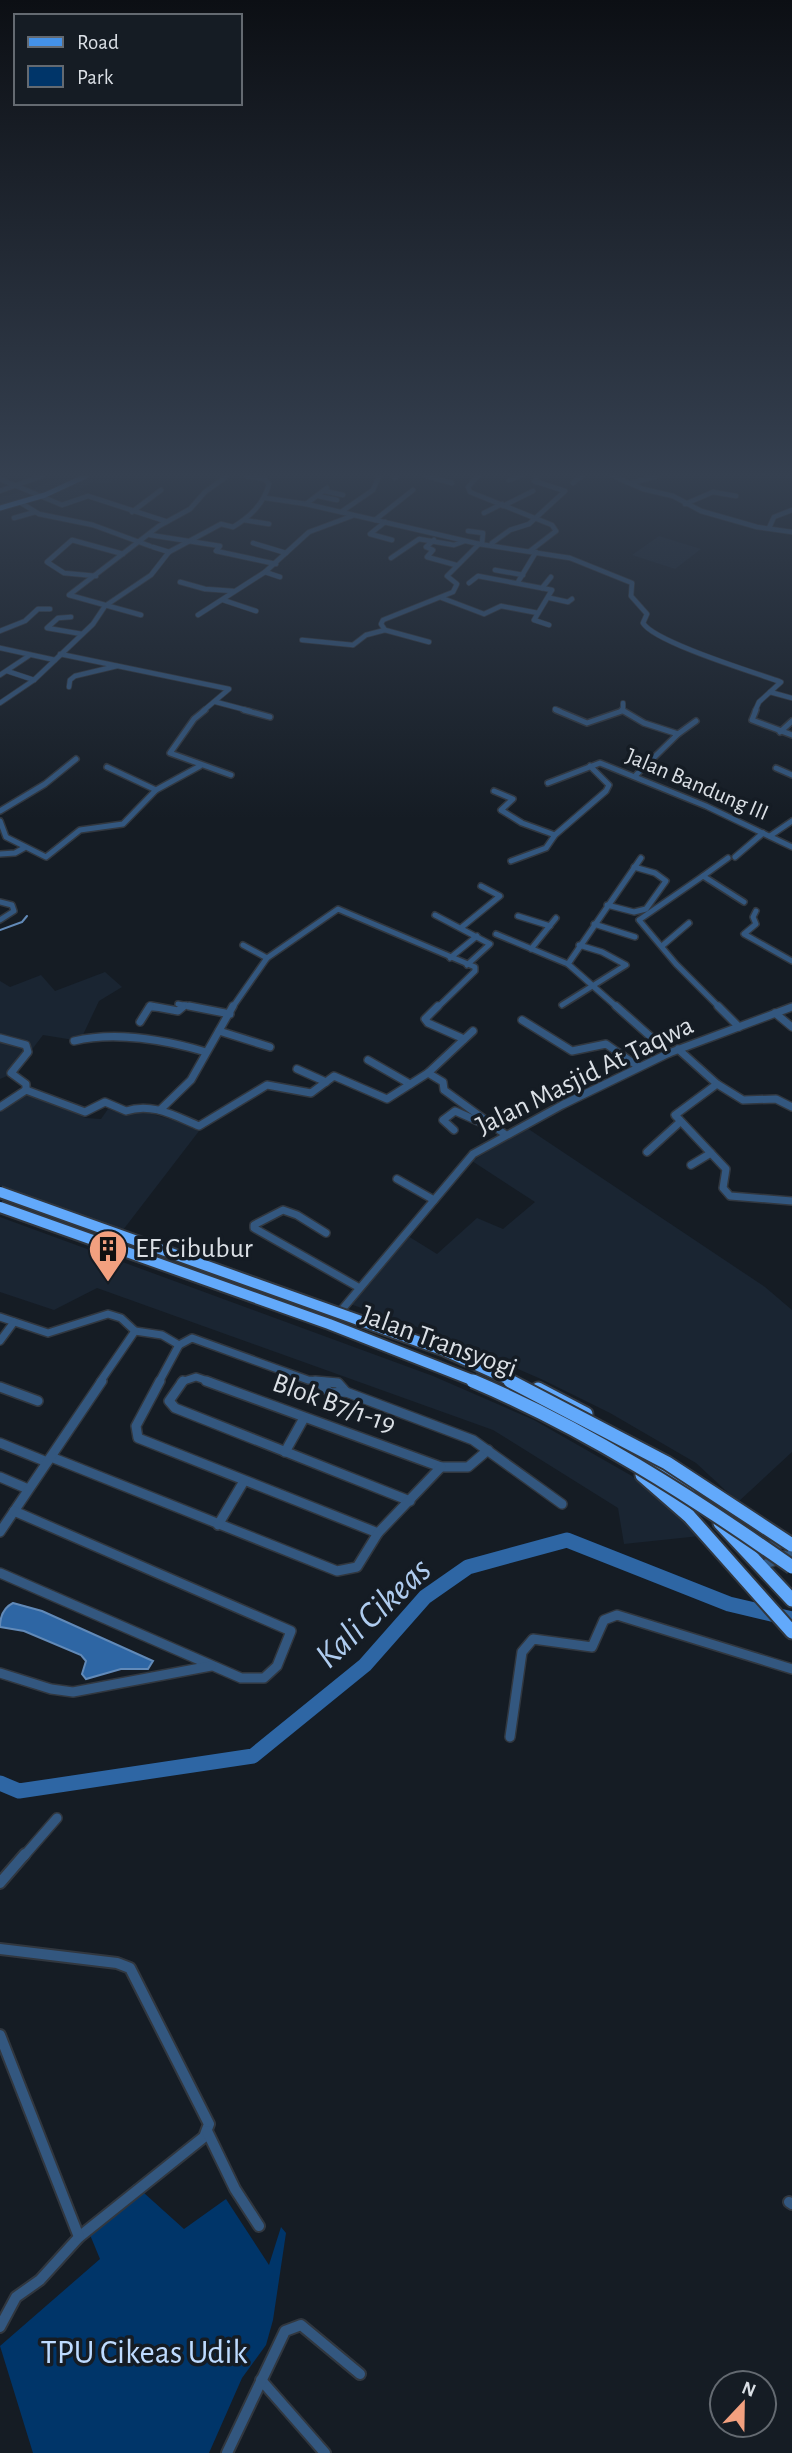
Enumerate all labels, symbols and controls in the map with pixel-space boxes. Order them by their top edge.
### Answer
legend [14,14,242,105]
text: Road [77,32,119,53]
text: Park [77,67,114,88]
street label: Jalan Bandung III [622,745,772,825]
street label: Jalan Masjid At Taqwa [472,1011,698,1141]
building icon: EF Cibubur [87,1228,129,1283]
place label: EF Cibubur [135,1235,253,1263]
street label: Jalan Transyogi [357,1301,521,1383]
street label: Blok B7/1-19 [269,1369,399,1439]
water label: Kali Cikeas [308,1551,438,1675]
park label: TPU Cikeas Udik [41,2337,247,2370]
north arrow [708,2369,778,2439]
text: N [739,2378,758,2401]

